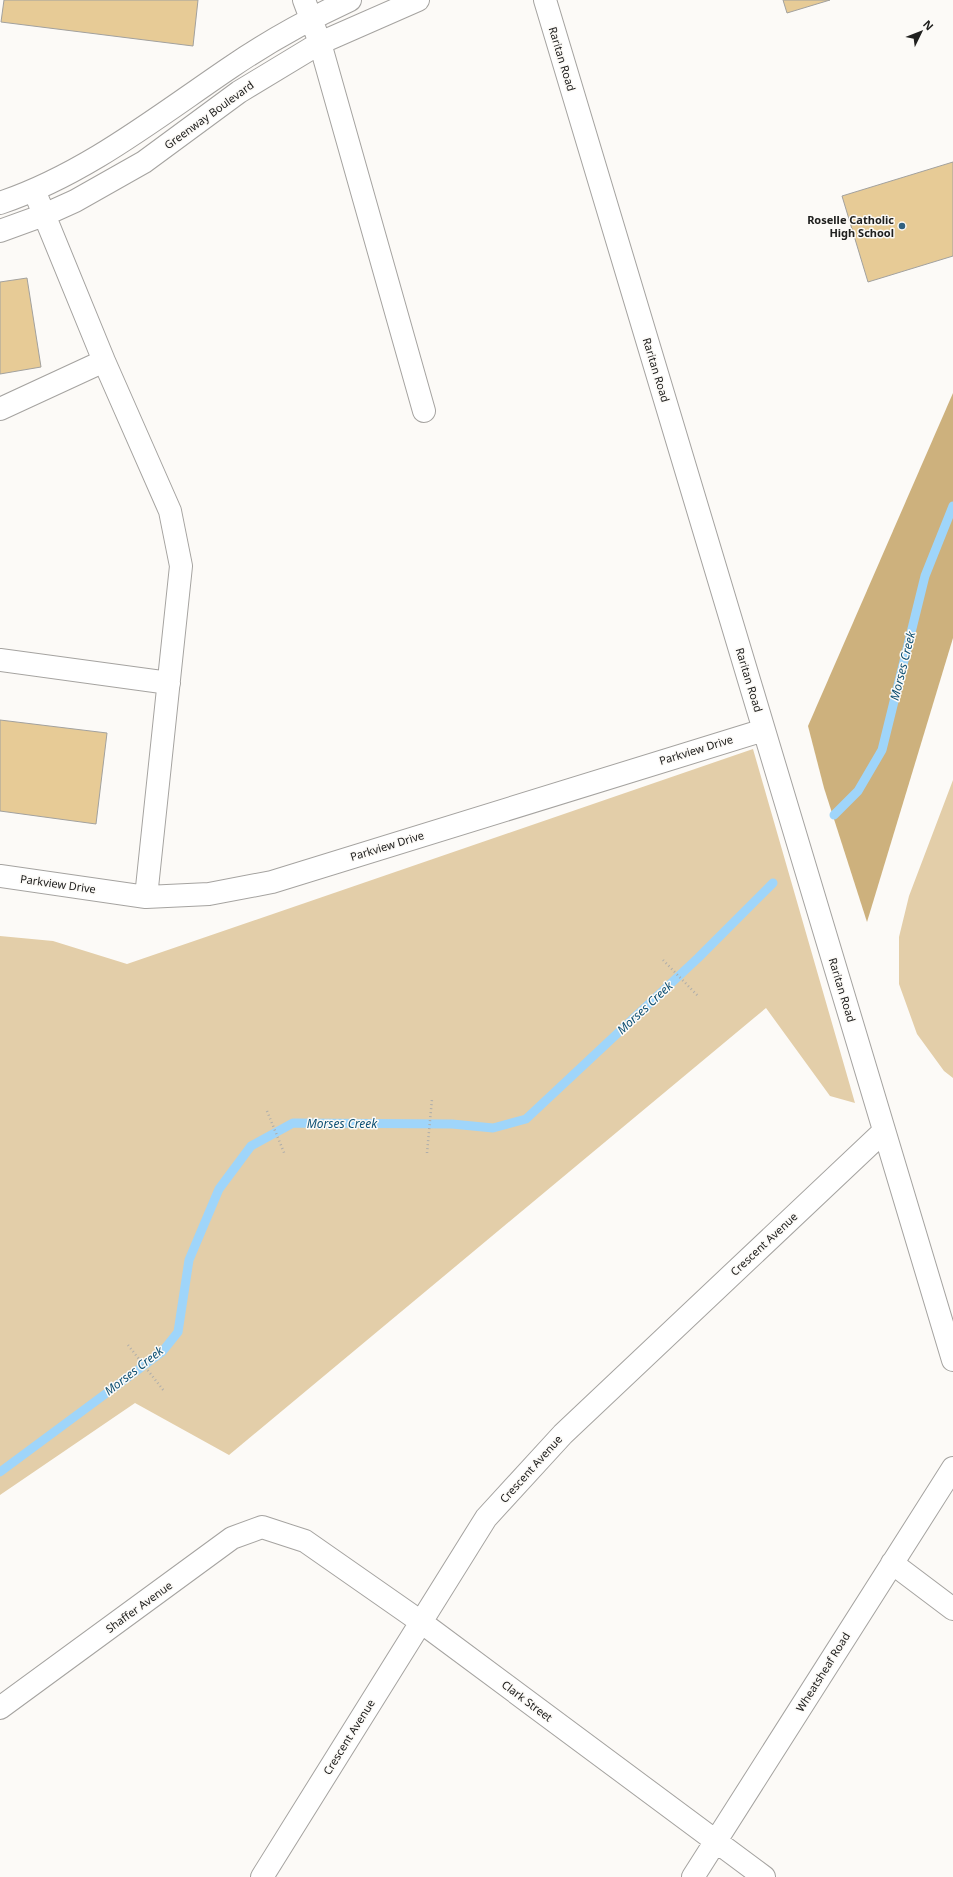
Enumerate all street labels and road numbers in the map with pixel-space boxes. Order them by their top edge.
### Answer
street label: Raritan Road [546,25,579,93]
street label: Greenway Boulevard [161,77,256,152]
street label: Raritan Road [640,336,673,404]
street label: Raritan Road [733,646,766,714]
street label: Parkview Drive [657,731,735,768]
street label: Parkview Drive [348,827,426,864]
street label: Parkview Drive [19,871,97,896]
street label: Raritan Road [826,956,859,1024]
street label: Crescent Avenue [727,1209,800,1279]
street label: Crescent Avenue [496,1432,565,1506]
street label: Shaffer Avenue [102,1577,175,1636]
street label: Wheatsheaf Road [792,1629,853,1714]
street label: Clark Street [499,1677,556,1725]
street label: Crescent Avenue [319,1696,378,1777]

